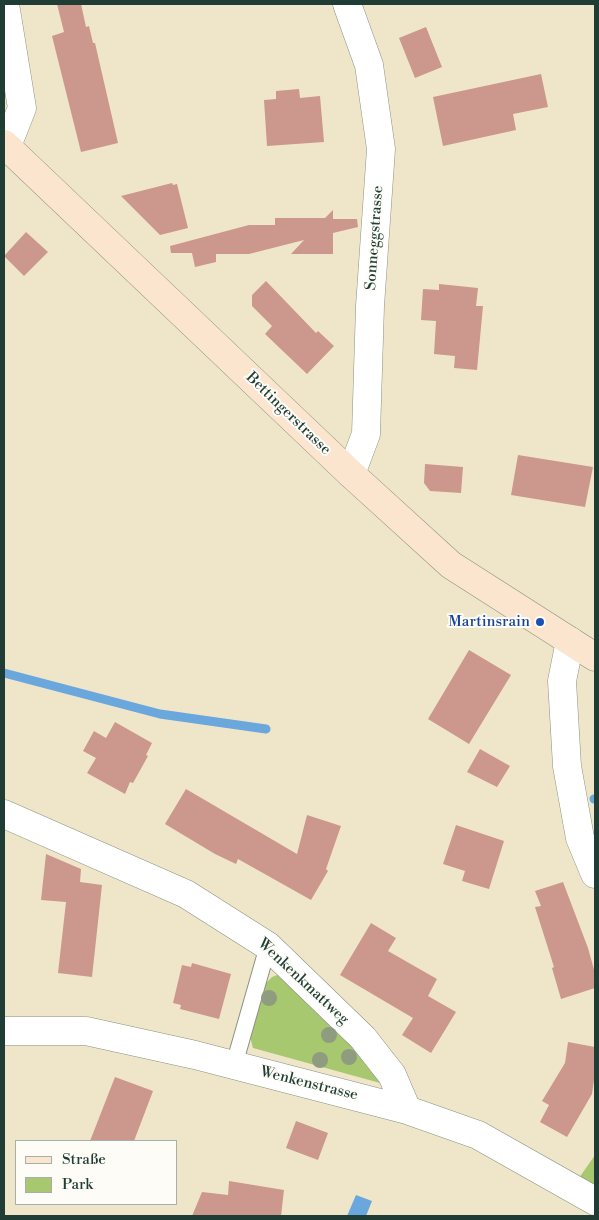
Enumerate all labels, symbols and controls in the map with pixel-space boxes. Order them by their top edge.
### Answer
street label: Sonneggstrasse [362,185,388,291]
street label: Bettingerstrasse [242,369,334,459]
place label: Martinsrain [449,613,530,631]
marker: Martinsrain [534,616,546,628]
street label: Wenkenkmattweg [254,935,352,1029]
street label: Wenkenstrasse [258,1063,360,1105]
legend [15,1140,178,1205]
text: Straße [62,1150,106,1169]
text: Park [62,1175,93,1194]

